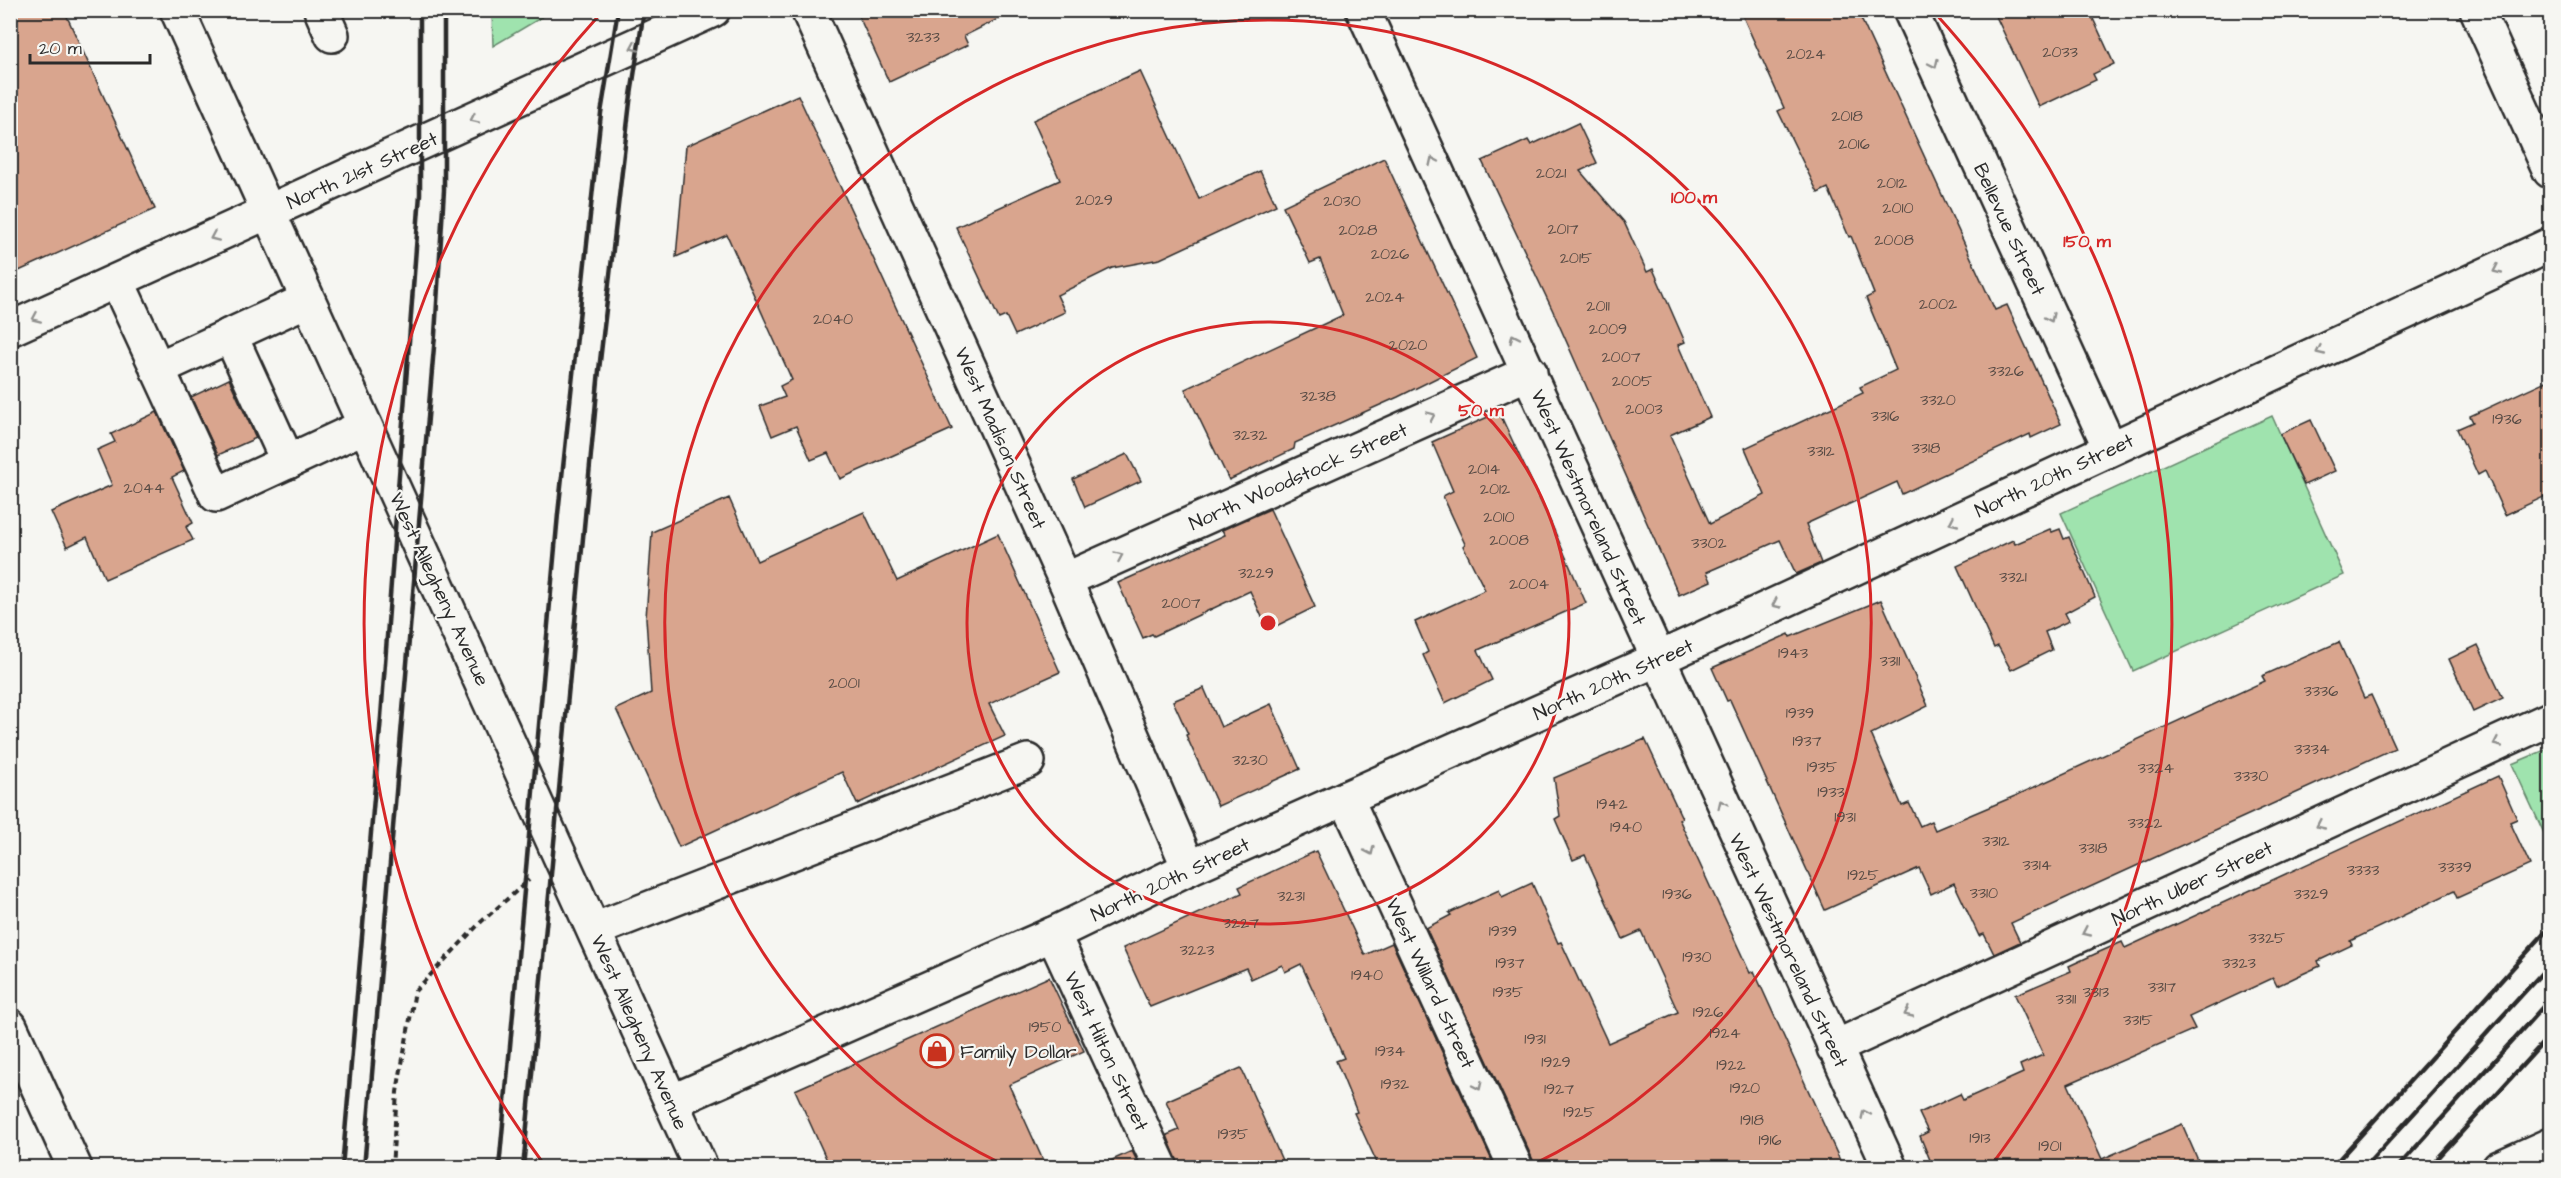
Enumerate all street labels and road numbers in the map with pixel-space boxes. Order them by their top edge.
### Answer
street label: North 21st Street [282,125,442,217]
street label: Bellevue Street [1966,159,2052,300]
street label: West Madison Street [947,343,1053,534]
street label: West Westmoreland Street [1523,385,1653,630]
street label: North Woodstock Street [1185,416,1412,538]
street label: North 20th Street [1970,427,2139,525]
street label: West Allegheny Avenue [381,488,496,691]
street label: North 20th Street [1529,632,1698,728]
street label: West Westmoreland Street [1721,829,1855,1072]
street label: North 20th Street [1086,831,1255,929]
street label: North Uber Street [2107,834,2278,934]
street label: West Willard Street [1378,894,1482,1073]
street label: West Allegheny Avenue [583,930,695,1135]
street label: West Hilton Street [1057,967,1155,1136]

